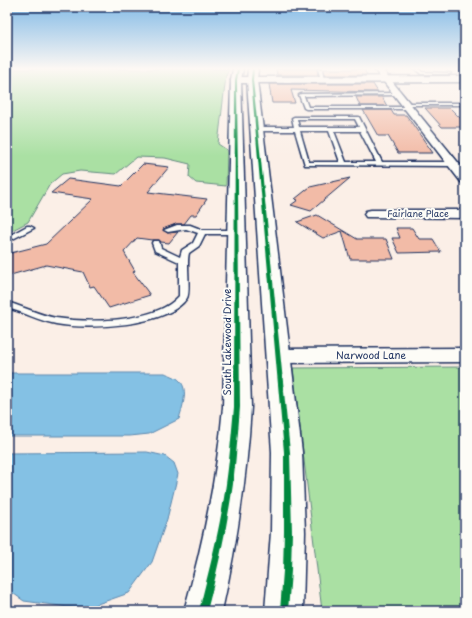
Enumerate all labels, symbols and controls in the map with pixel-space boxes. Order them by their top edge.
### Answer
street label: Fairlane Place [387,206,449,220]
street label: South Lakewood Drive [219,289,234,395]
street label: Narwood Lane [336,347,406,362]

